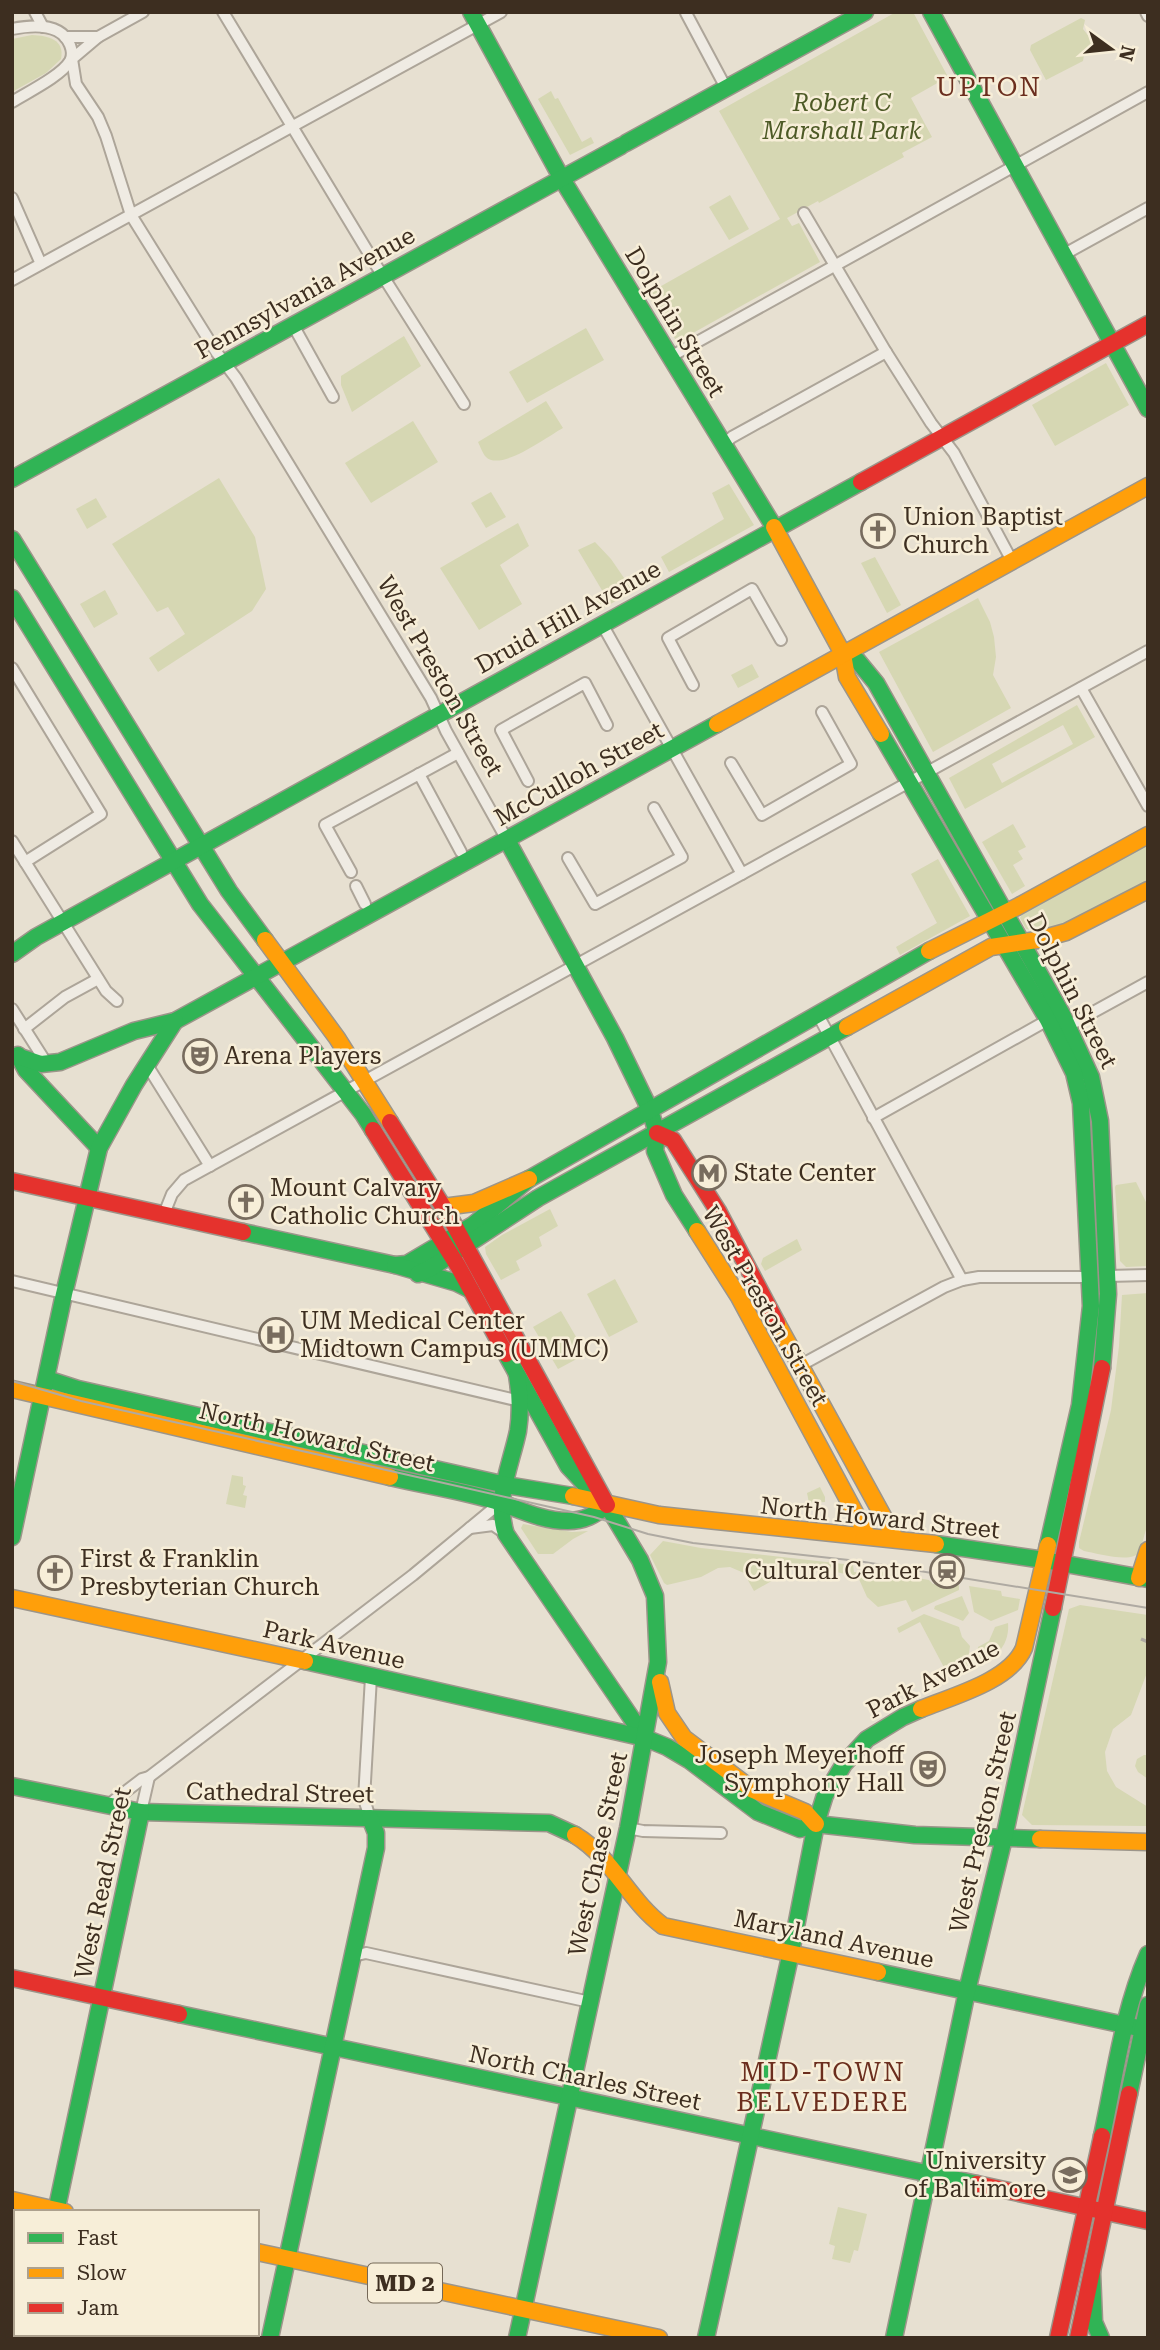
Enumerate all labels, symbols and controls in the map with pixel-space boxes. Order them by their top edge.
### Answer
north arrow [1076,14,1146,84]
text: N [1114,43,1140,64]
district label: UPTON [936,72,1042,102]
park label: Robert C Marshall Park [761,89,922,145]
street label: Pennsylvania Avenue [190,221,420,365]
street label: Dolphin Street [619,242,731,402]
place label: Union Baptist Church [903,503,1063,559]
church icon: Union Baptist Church [859,512,897,550]
street label: Druid Hill Avenue [471,555,665,679]
street label: West Preston Street [371,571,509,781]
street label: McCulloh Street [490,716,668,832]
street label: Dolphin Street [1021,909,1123,1073]
theatre icon: Arena Players [181,1037,219,1075]
place label: Arena Players [224,1042,381,1070]
metro station icon: State Center [690,1154,728,1192]
place label: State Center [734,1159,876,1187]
place label: Mount Calvary Catholic Church [270,1174,460,1230]
church icon: Mount Calvary Catholic Church [227,1183,265,1221]
street label: West Preston Street [696,1201,834,1411]
place label: UM Medical Center Midtown Campus (UMMC) [300,1307,609,1363]
hospital icon: UM Medical Center Midtown Campus (UMMC) [257,1316,295,1354]
street label: North Howard Street [196,1396,438,1478]
street label: North Howard Street [759,1491,1001,1545]
place label: First & Franklin Presbyterian Church [80,1545,320,1601]
station icon: Cultural Center [928,1552,966,1590]
church icon: First & Franklin Presbyterian Church [36,1554,74,1592]
place label: Cultural Center [744,1557,922,1585]
street label: Park Avenue [260,1615,408,1675]
street label: Park Avenue [862,1634,1004,1724]
street label: West Preston Street [944,1708,1022,1935]
place label: Joseph Meyerhoff Symphony Hall [695,1741,905,1797]
street label: West Chase Street [563,1749,633,1959]
theatre icon: Joseph Meyerhoff Symphony Hall [909,1750,947,1788]
street label: Cathedral Street [186,1777,374,1809]
street label: West Read Street [69,1784,137,1981]
street label: Maryland Avenue [732,1904,936,1974]
street label: North Charles Street [466,2040,704,2116]
district label: MID-TOWN BELVEDERE [736,2057,910,2117]
place label: University of Baltimore [904,2147,1047,2203]
school or university icon: University of Baltimore [1051,2156,1089,2194]
legend [14,2210,259,2336]
text: Fast [77,2226,118,2250]
text: Slow [77,2261,127,2285]
road number: MD 2 [368,2264,442,2302]
text: Jam [77,2296,119,2320]

